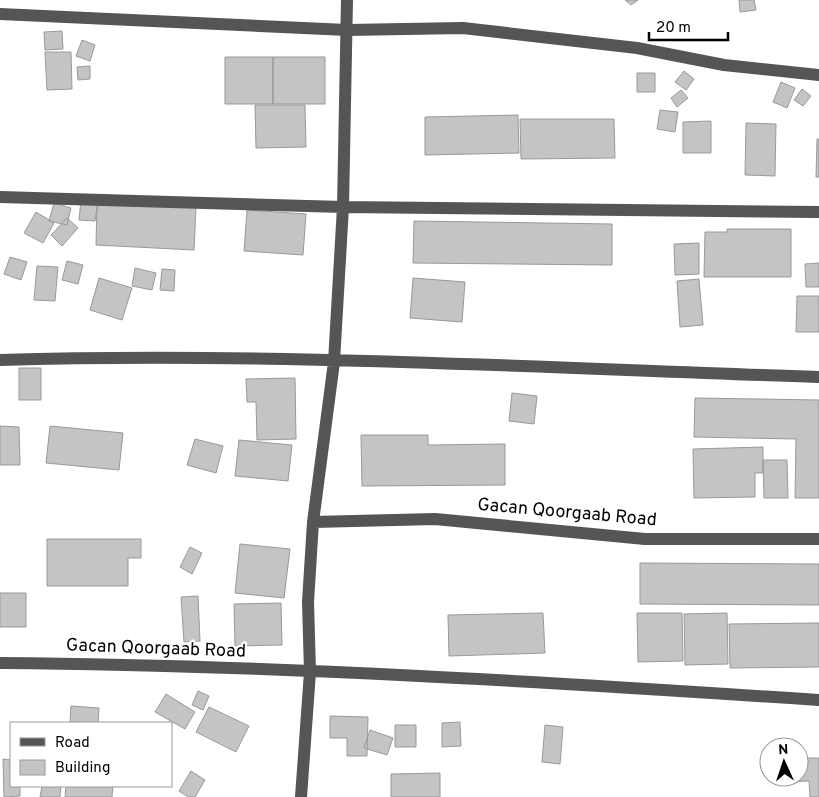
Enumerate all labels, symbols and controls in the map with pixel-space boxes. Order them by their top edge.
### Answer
scale bar [649,10,728,42]
text: 20 m [656,19,691,38]
street label: Gacan Qoorgaab Road [476,494,658,532]
street label: Gacan Qoorgaab Road [66,634,246,664]
legend [10,722,172,787]
text: Road [55,734,90,753]
north arrow [759,737,809,787]
text: N [778,742,789,759]
text: Building [55,759,110,778]

